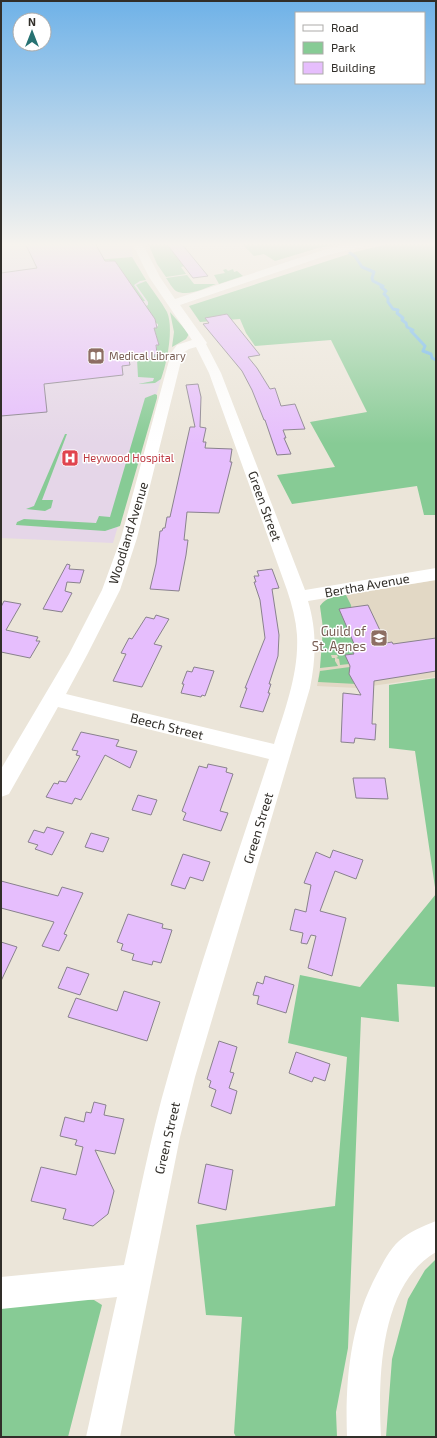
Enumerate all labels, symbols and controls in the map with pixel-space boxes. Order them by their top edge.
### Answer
north arrow [12,12,52,52]
legend [295,12,425,84]
text: N [28,15,36,28]
text: Road [331,20,359,34]
text: Park [331,40,356,54]
text: Building [331,60,376,74]
library icon: Medical Library [86,346,106,366]
place label: Medical Library [109,349,186,362]
hospital icon: Heywood Hospital [60,448,80,468]
place label: Heywood Hospital [83,451,175,464]
street label: Green Street [245,469,285,543]
street label: Woodland Avenue [105,480,151,586]
street label: Bertha Avenue [323,570,411,600]
place label: Guild of St. Agnes [312,623,367,654]
school or university icon: Guild of St. Agnes [369,628,389,648]
street label: Beech Street [129,709,205,743]
street label: Green Street [240,790,276,866]
street label: Green Street [151,1100,183,1176]

